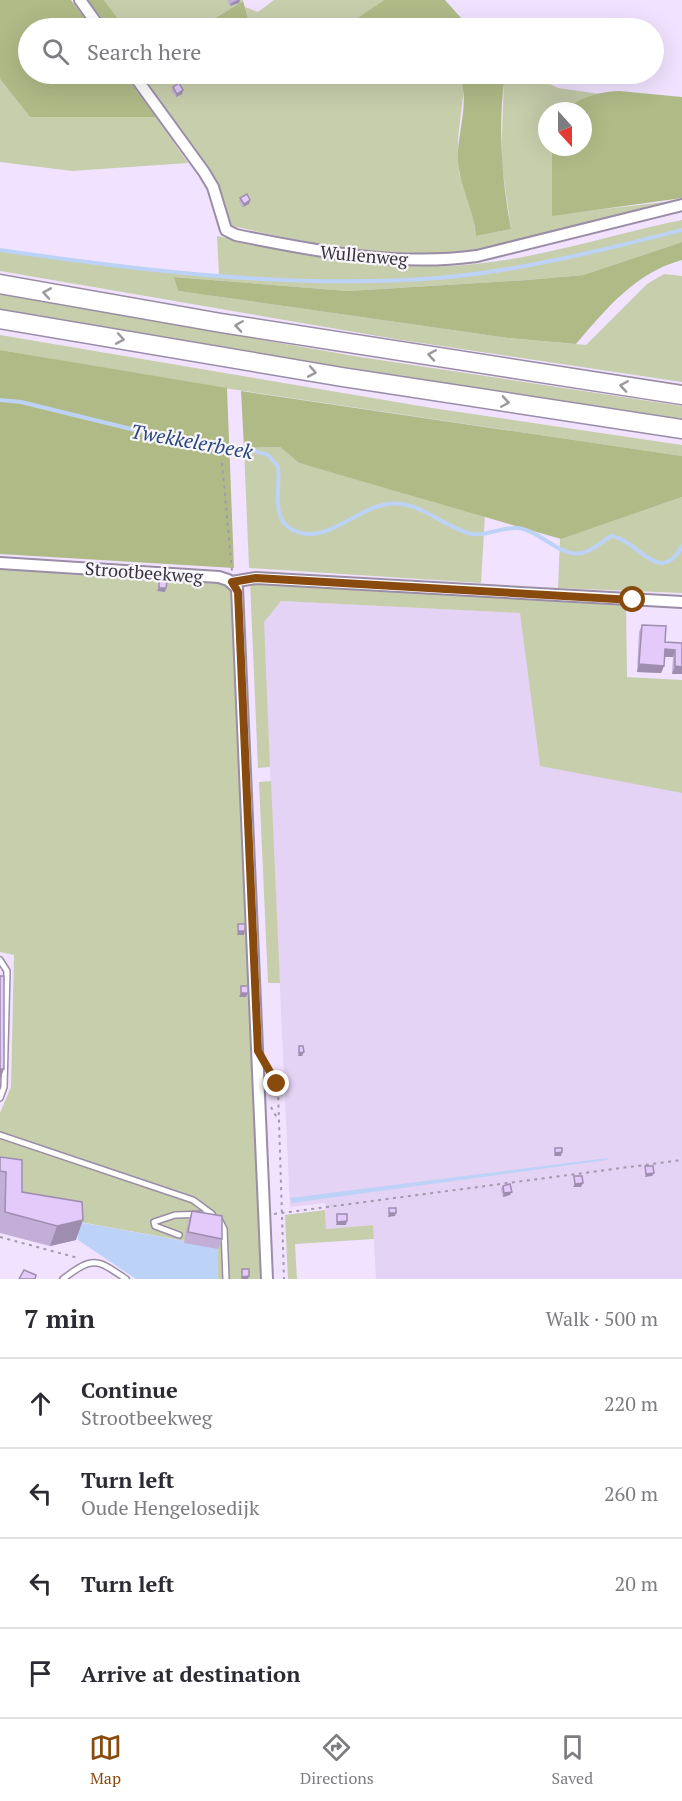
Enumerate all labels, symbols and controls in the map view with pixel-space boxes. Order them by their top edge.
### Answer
search box [18,18,664,84]
icon: search [39,35,72,68]
text: Search here [87,37,201,66]
north arrow [538,102,592,156]
street label: Wullenweg [319,239,409,271]
one-way arrow [42,287,52,300]
one-way arrow [234,320,244,333]
one-way arrow [114,332,124,345]
one-way arrow [427,349,437,362]
one-way arrow [307,365,317,378]
one-way arrow [620,380,629,392]
one-way arrow [500,396,509,408]
water label: Twekkelerbeek [129,417,256,465]
street label: Strootbeekweg [84,556,204,588]
route start [619,586,645,612]
route end [263,1070,289,1096]
text: 7 min [24,1301,95,1335]
text: Walk · 500 m [546,1305,658,1332]
text: Continue [81,1375,178,1404]
icon: ahead [24,1387,57,1420]
text: 220 m [604,1390,658,1417]
text: Strootbeekweg [81,1404,212,1431]
text: Turn left [81,1465,174,1494]
icon: left [24,1477,57,1510]
text: 260 m [604,1480,658,1507]
text: Oude Hengelosedijk [81,1494,259,1521]
icon: left [24,1567,57,1600]
text: Turn left [81,1569,174,1598]
text: 20 m [615,1570,658,1597]
icon: arrive [24,1657,57,1690]
text: Arrive at destination [81,1659,300,1688]
tab: Map [89,1731,122,1789]
tab: Directions [300,1731,374,1789]
tab: Saved [552,1731,593,1789]

